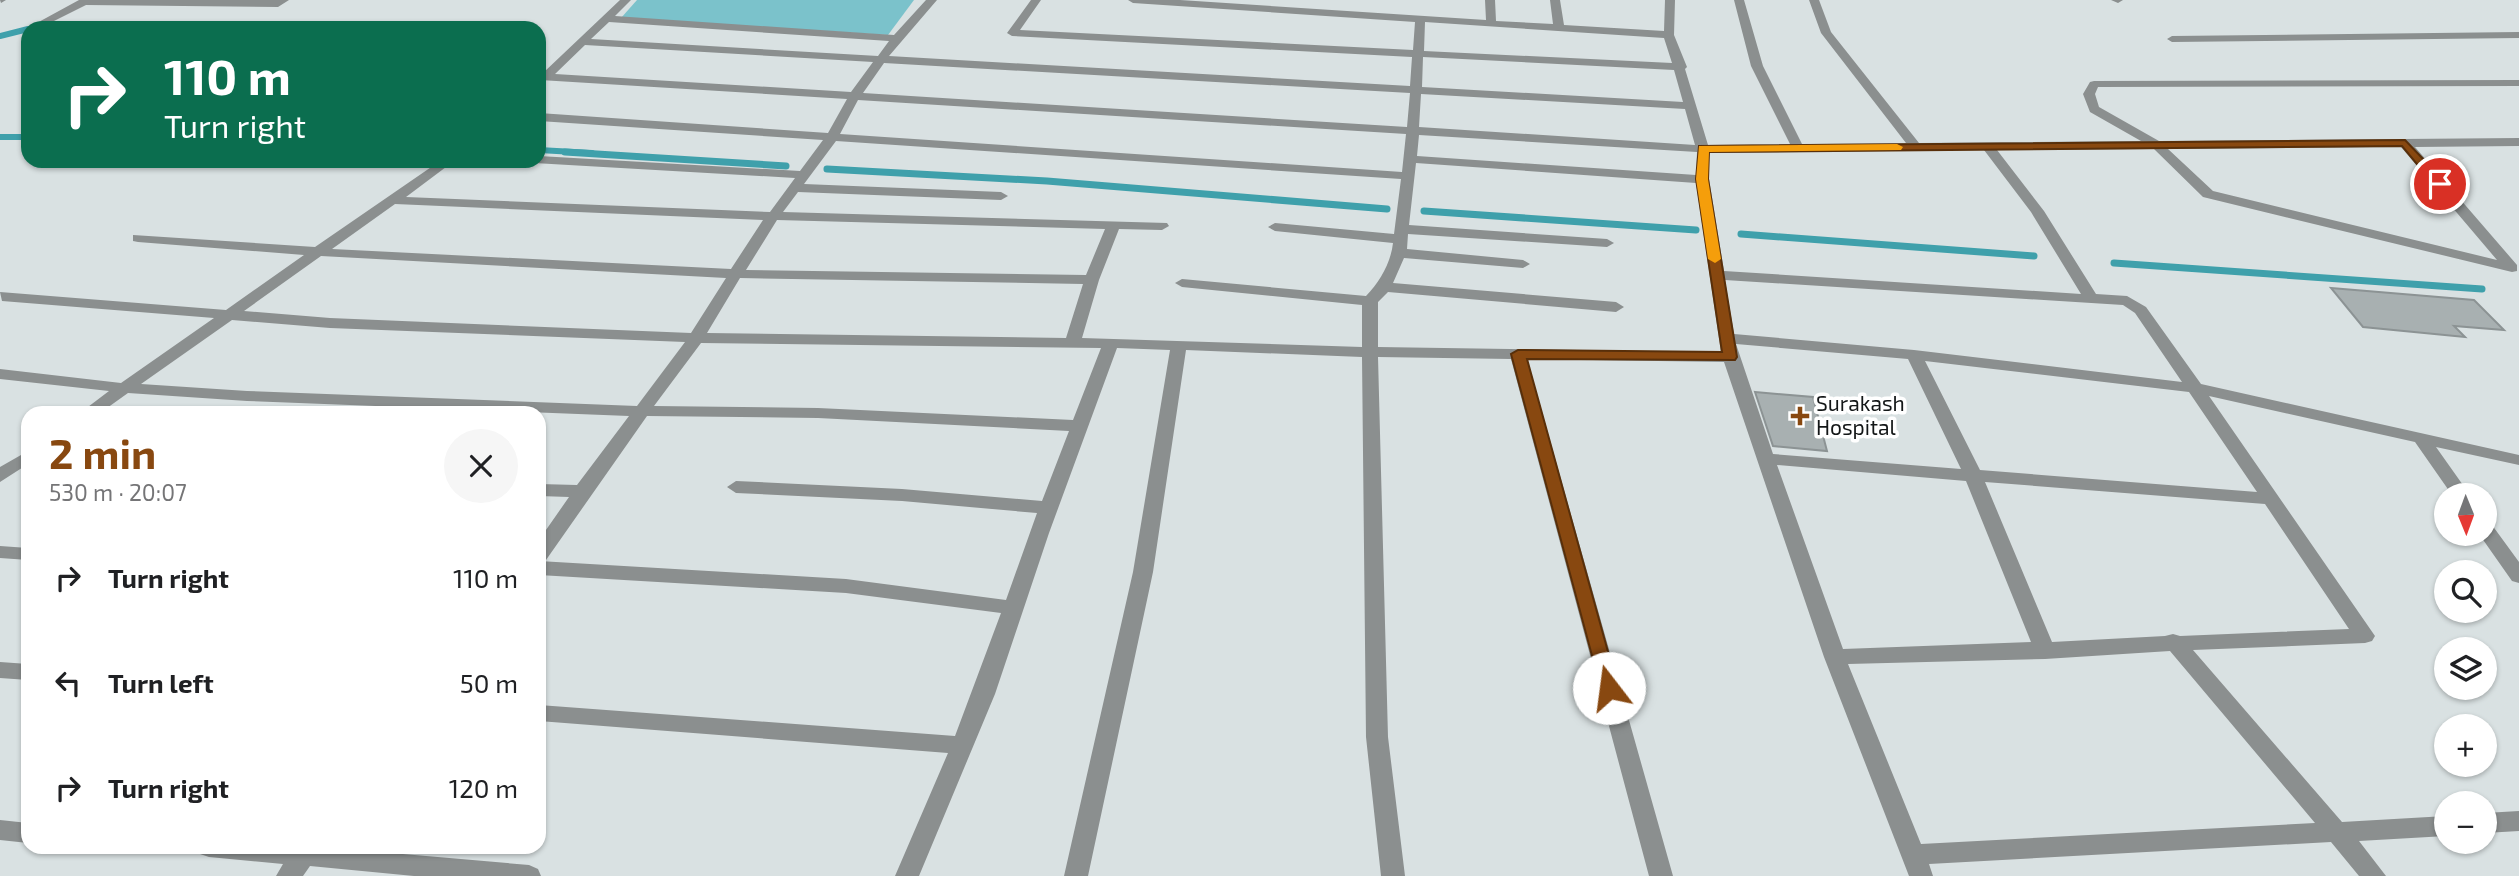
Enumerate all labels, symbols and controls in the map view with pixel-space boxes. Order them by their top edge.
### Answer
text: 110 m [164,46,291,105]
icon: right [49,49,140,140]
text: Turn right [164,106,306,144]
pin [2410,154,2470,214]
icon: arrive [2421,165,2459,203]
place label: Surakash Hospital [1816,390,1905,439]
marker: Surakash Hospital [1790,406,1810,426]
text: 2 min [49,427,156,477]
button: close [444,429,518,503]
text: 530 m · 20:07 [49,478,187,506]
north arrow [2434,483,2497,546]
map controls [2434,483,2497,854]
icon: right [49,559,87,597]
button: search [2434,560,2497,623]
text: Turn right [108,562,229,593]
text: 110 m [453,562,518,593]
button: layers [2434,637,2497,700]
position arrow [1572,651,1646,725]
icon: left [49,664,87,702]
text: Turn left [108,667,214,698]
text: 50 m [460,667,518,698]
button: + [2434,714,2497,777]
icon: right [49,769,87,807]
text: Turn right [108,772,229,803]
text: 120 m [449,772,518,803]
button: − [2434,791,2497,854]

